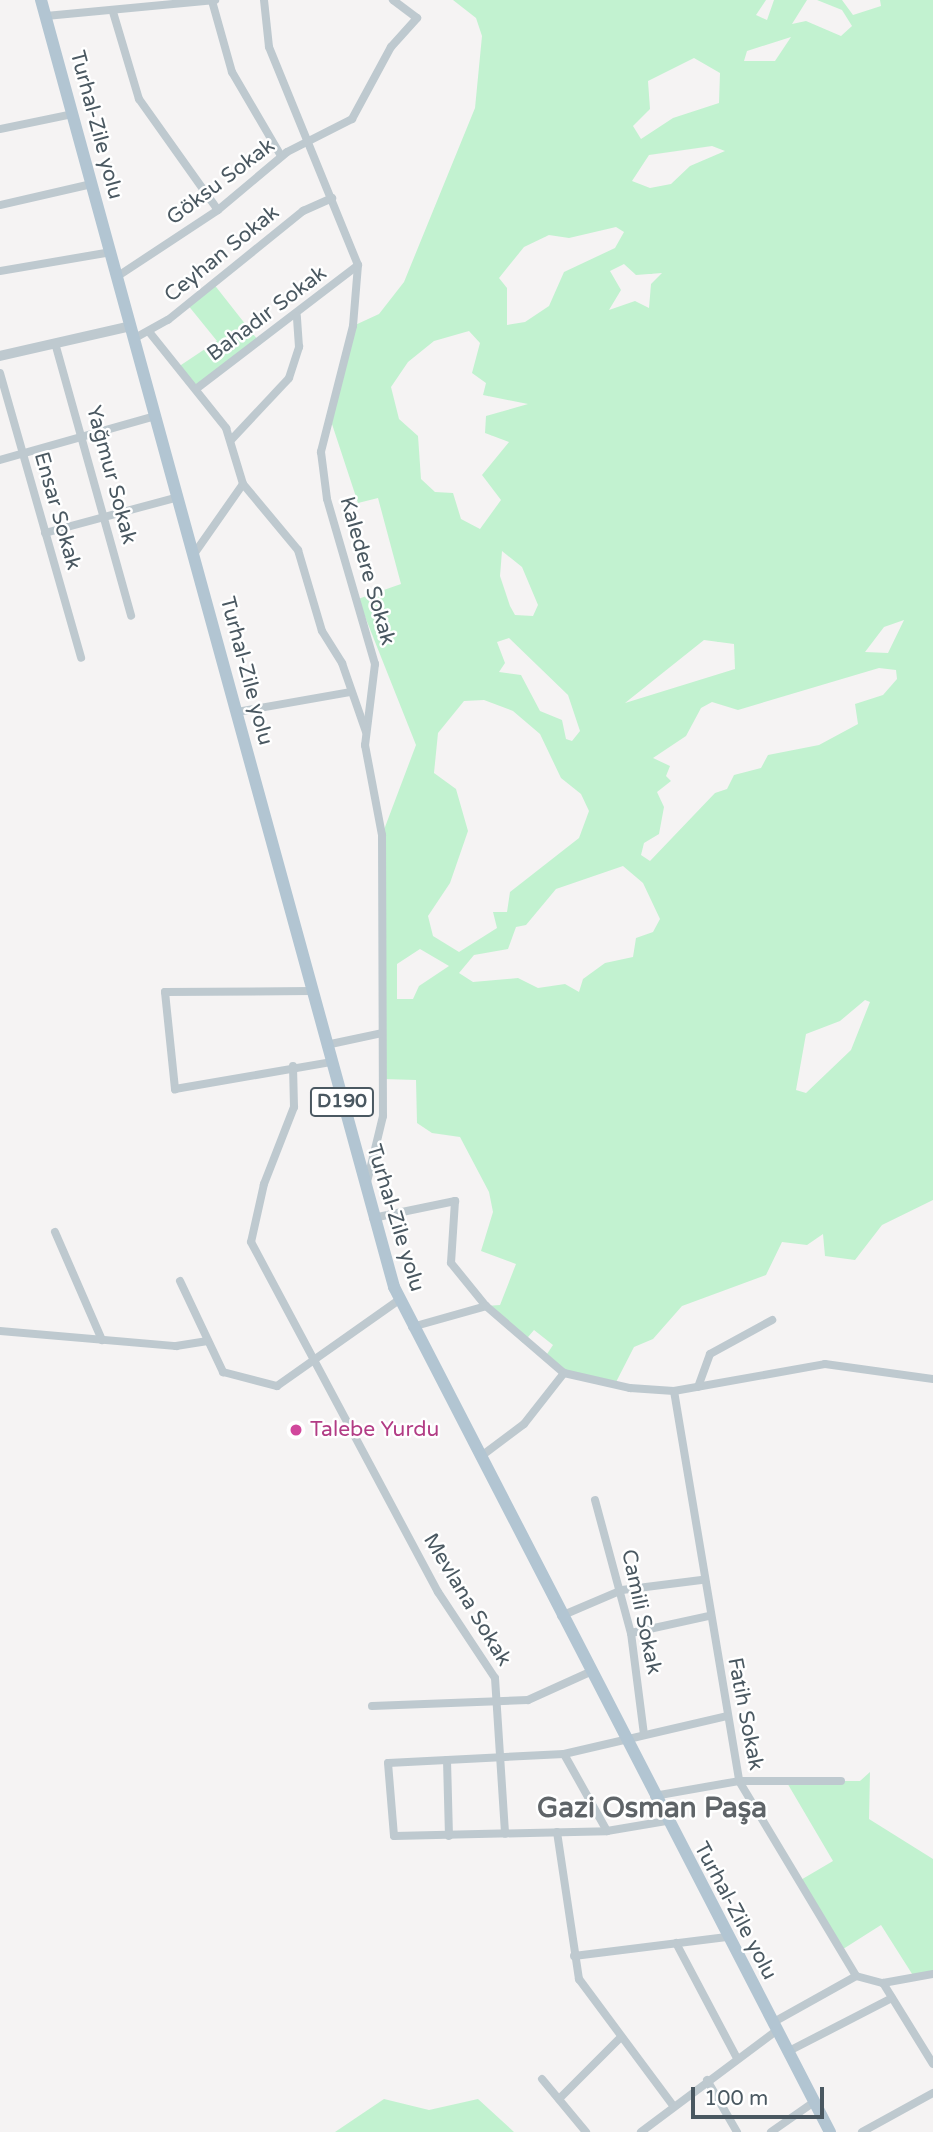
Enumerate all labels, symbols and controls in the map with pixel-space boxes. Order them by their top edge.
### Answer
street label: Turhal-Zile yolu [64,48,128,202]
street label: Göksu Sokak [162,133,280,231]
street label: Ceyhan Sokak [160,200,284,308]
street label: Bahadır Sokak [202,261,332,367]
street label: Yağmur Sokak [80,403,142,547]
street label: Ensar Sokak [28,449,86,573]
street label: Kaledere Sokak [334,494,400,648]
street label: Turhal-Zile yolu [214,594,278,748]
road number: D190 [309,1086,375,1118]
street label: Turhal-Zile yolu [361,1141,429,1295]
place label: Talebe Yurdu [310,1417,439,1443]
marker: Talebe Yurdu [288,1422,304,1438]
street label: Mevlana Sokak [418,1529,516,1671]
street label: Camili Sokak [615,1547,667,1677]
street label: Fatih Sokak [722,1655,768,1773]
district label: Gazi Osman Paşa [537,1791,767,1825]
street label: Turhal-Zile yolu [688,1838,782,1984]
scale bar [695,2072,828,2116]
text: 100 m [704,2086,768,2111]

